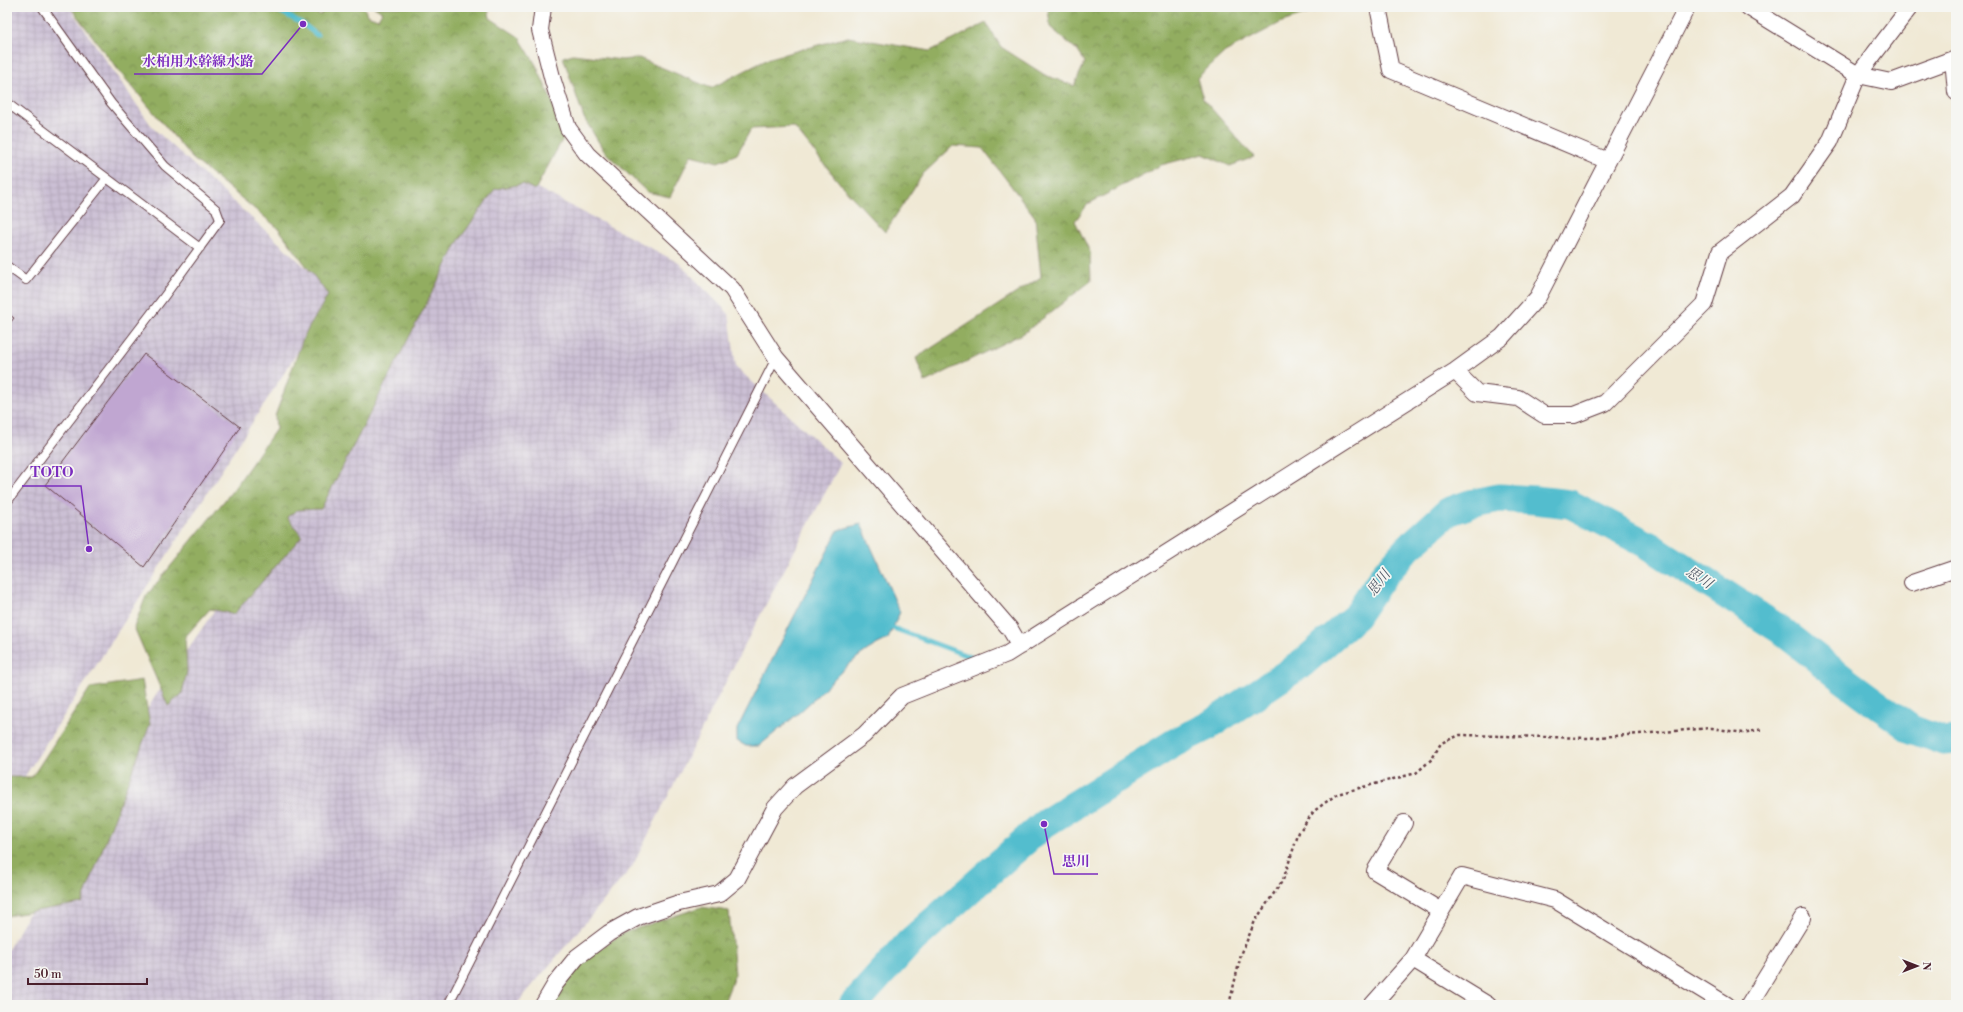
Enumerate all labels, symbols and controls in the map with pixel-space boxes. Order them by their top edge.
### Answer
callout: 水柏用水幹線水路 [134,48,262,74]
text: 水柏用水幹線水路 [142,53,254,71]
callout: TOTO [22,460,81,486]
text: TOTO [30,464,74,482]
water label: 思川 [1682,563,1717,594]
water label: 思川 [1363,565,1396,600]
callout: 思川 [1054,848,1098,874]
text: 思川 [1062,853,1090,871]
north arrow [1897,946,1937,986]
scale bar [28,960,147,986]
text: N [1919,962,1933,971]
text: 50 m [34,967,62,982]

